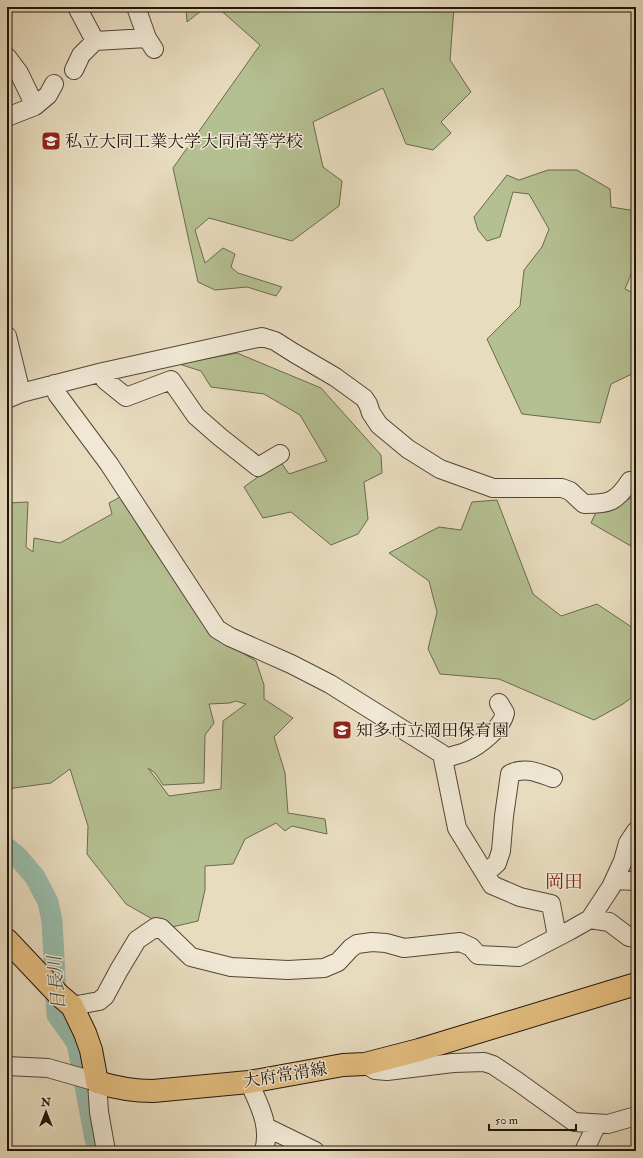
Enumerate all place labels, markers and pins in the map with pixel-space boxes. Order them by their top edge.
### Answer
school or university icon: 私立大同工業大学大同高等学校 [40,130,62,152]
place label: 私立大同工業大学大同高等学校 [65,131,303,152]
school or university icon: 知多市立岡田保育園 [331,719,353,741]
place label: 知多市立岡田保育園 [356,720,509,741]

